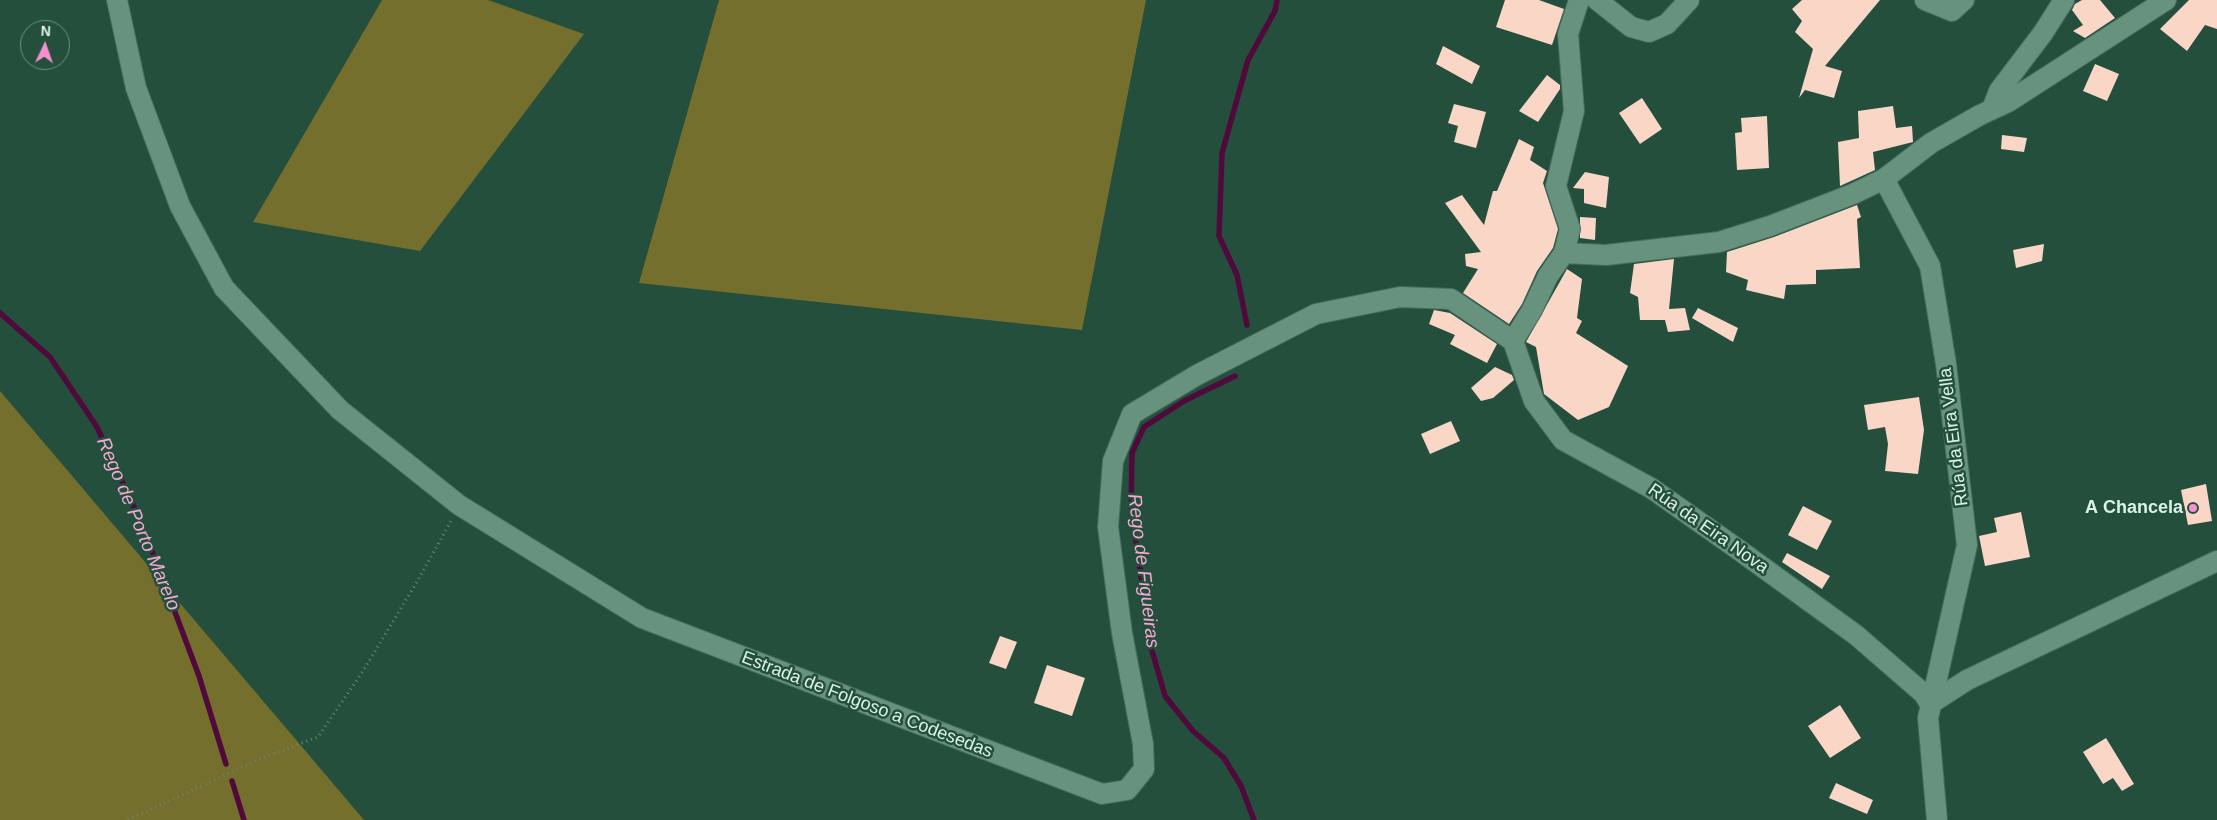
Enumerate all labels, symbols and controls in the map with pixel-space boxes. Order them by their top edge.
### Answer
north arrow [20,20,70,70]
text: N [40,23,51,39]
street label: Rúa da Eira Vella [1935,367,1973,507]
water label: Rego de Porto Marelo [91,434,185,614]
street label: Rúa da Eira Nova [1644,479,1772,579]
water label: Rego de Figueiras [1122,493,1164,649]
place label: A Chancela [2085,497,2183,519]
marker: A Chancela [2187,502,2199,514]
street label: Estrada de Folgoso a Codesedas [738,647,996,763]

